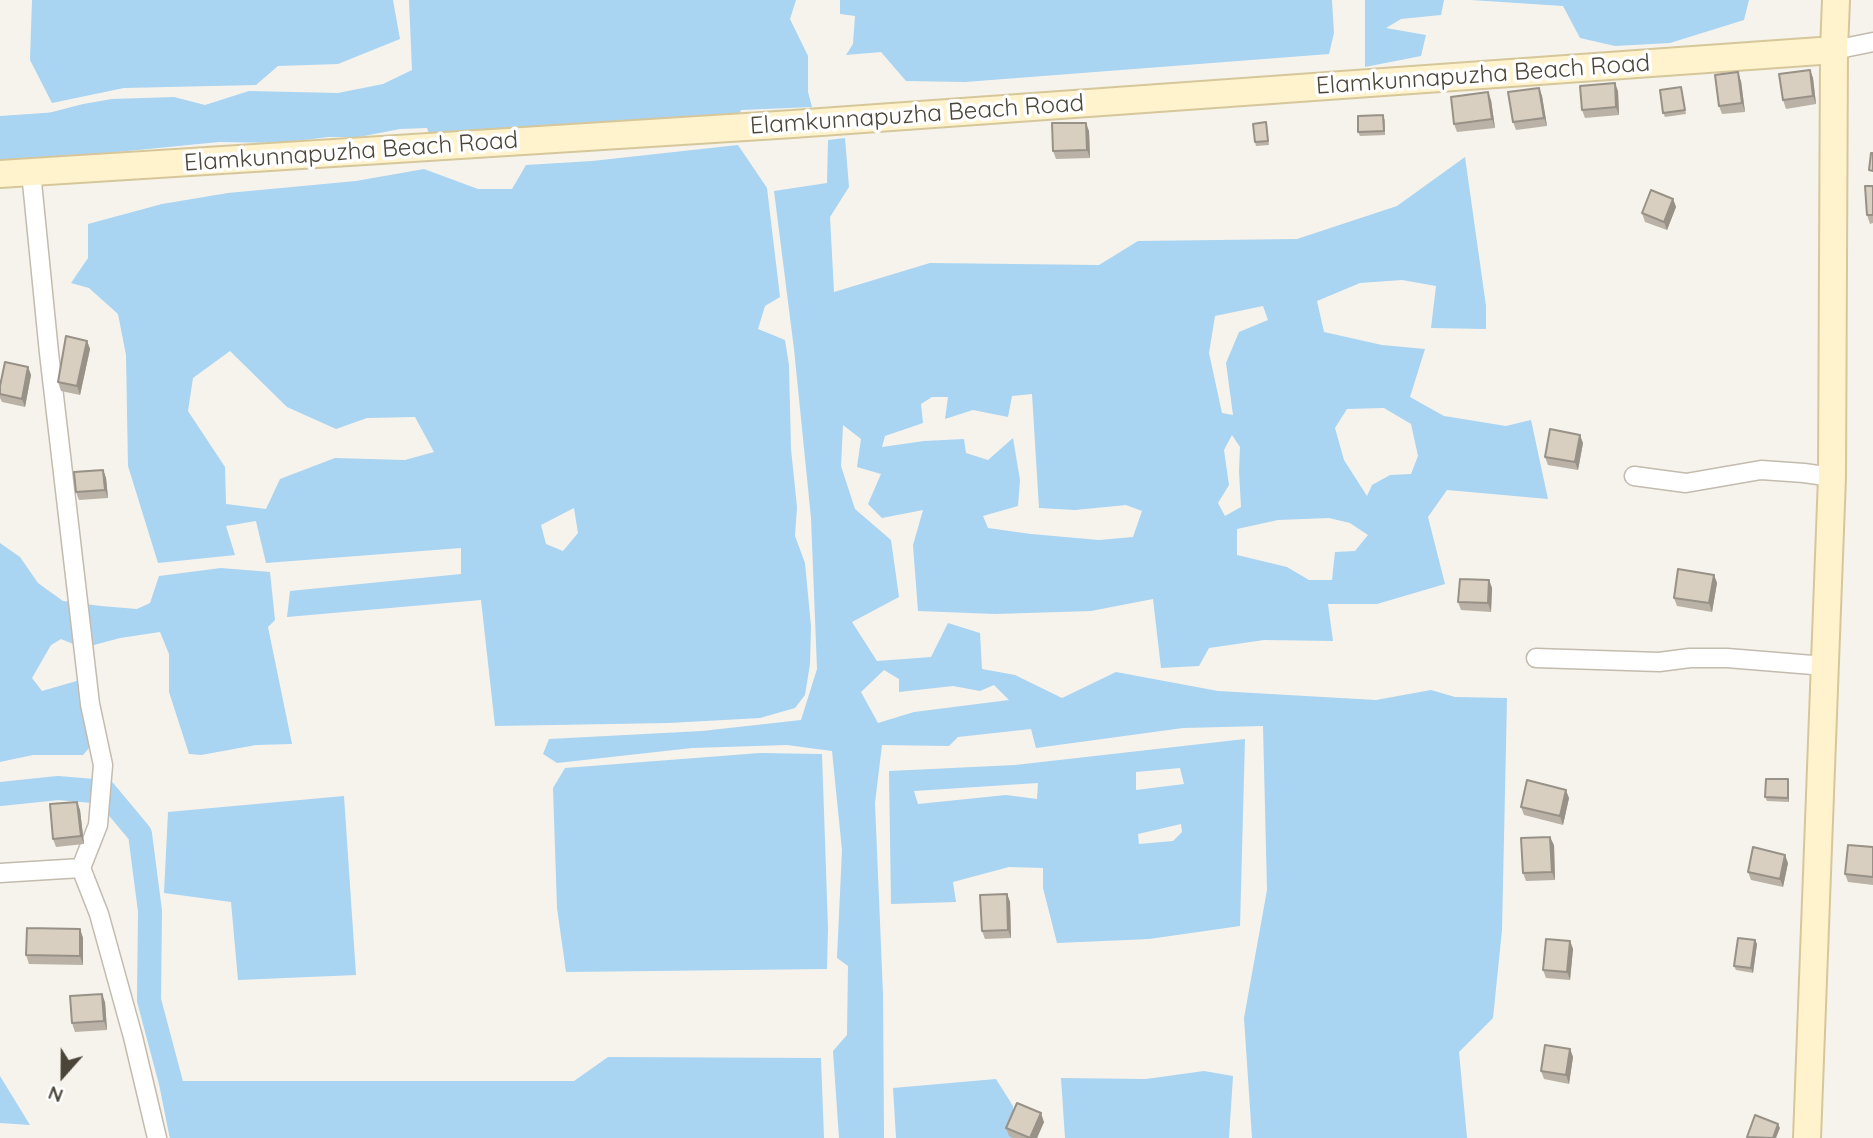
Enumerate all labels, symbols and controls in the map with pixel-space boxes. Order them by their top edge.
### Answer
street label: Elamkunnapuzha Beach Road [1315,49,1651,101]
street label: Elamkunnapuzha Beach Road [749,89,1085,141]
street label: Elamkunnapuzha Beach Road [183,126,519,178]
north arrow [28,1040,98,1110]
text: N [45,1081,66,1108]

